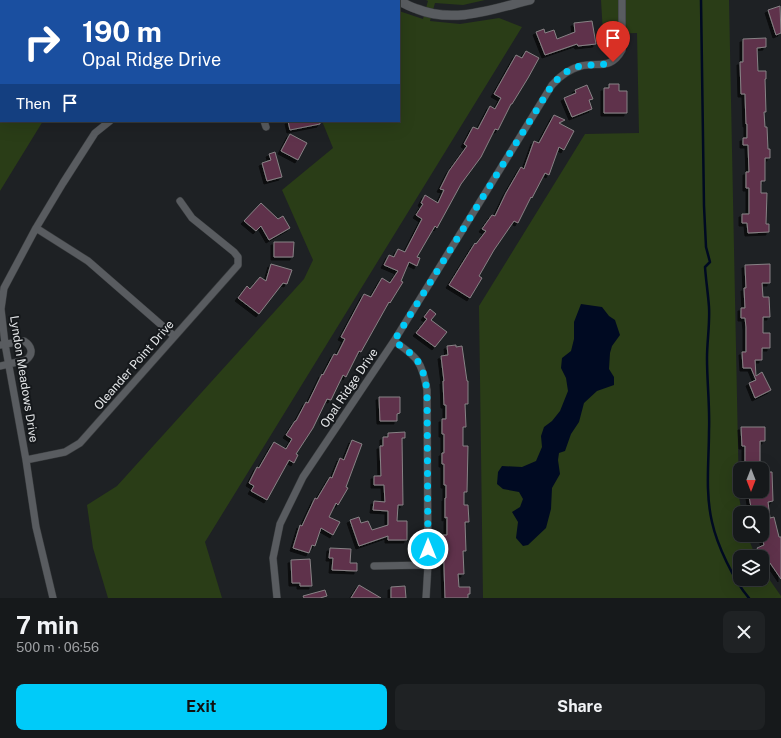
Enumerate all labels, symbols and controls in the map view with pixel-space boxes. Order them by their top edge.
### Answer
text: 190 m [82,15,162,48]
icon: right [16,16,68,68]
pin [596,21,630,62]
icon: arrive [602,27,624,49]
text: Opal Ridge Drive [82,49,221,70]
icon: arrive [59,92,81,114]
text: Then [16,95,51,112]
street label: Lyndon Meadows Drive [7,315,41,444]
street label: Oleander Point Drive [91,317,177,413]
street label: Opal Ridge Drive [317,345,381,430]
north arrow [733,462,769,498]
map controls [733,462,769,586]
button: search [733,506,769,542]
position arrow [407,528,449,570]
button: layers [733,550,769,586]
text: 7 min [16,611,79,639]
button: close [723,611,765,653]
text: 500 m · 06:56 [16,640,99,655]
button: Exit [16,684,387,730]
button: Share [395,684,765,730]

